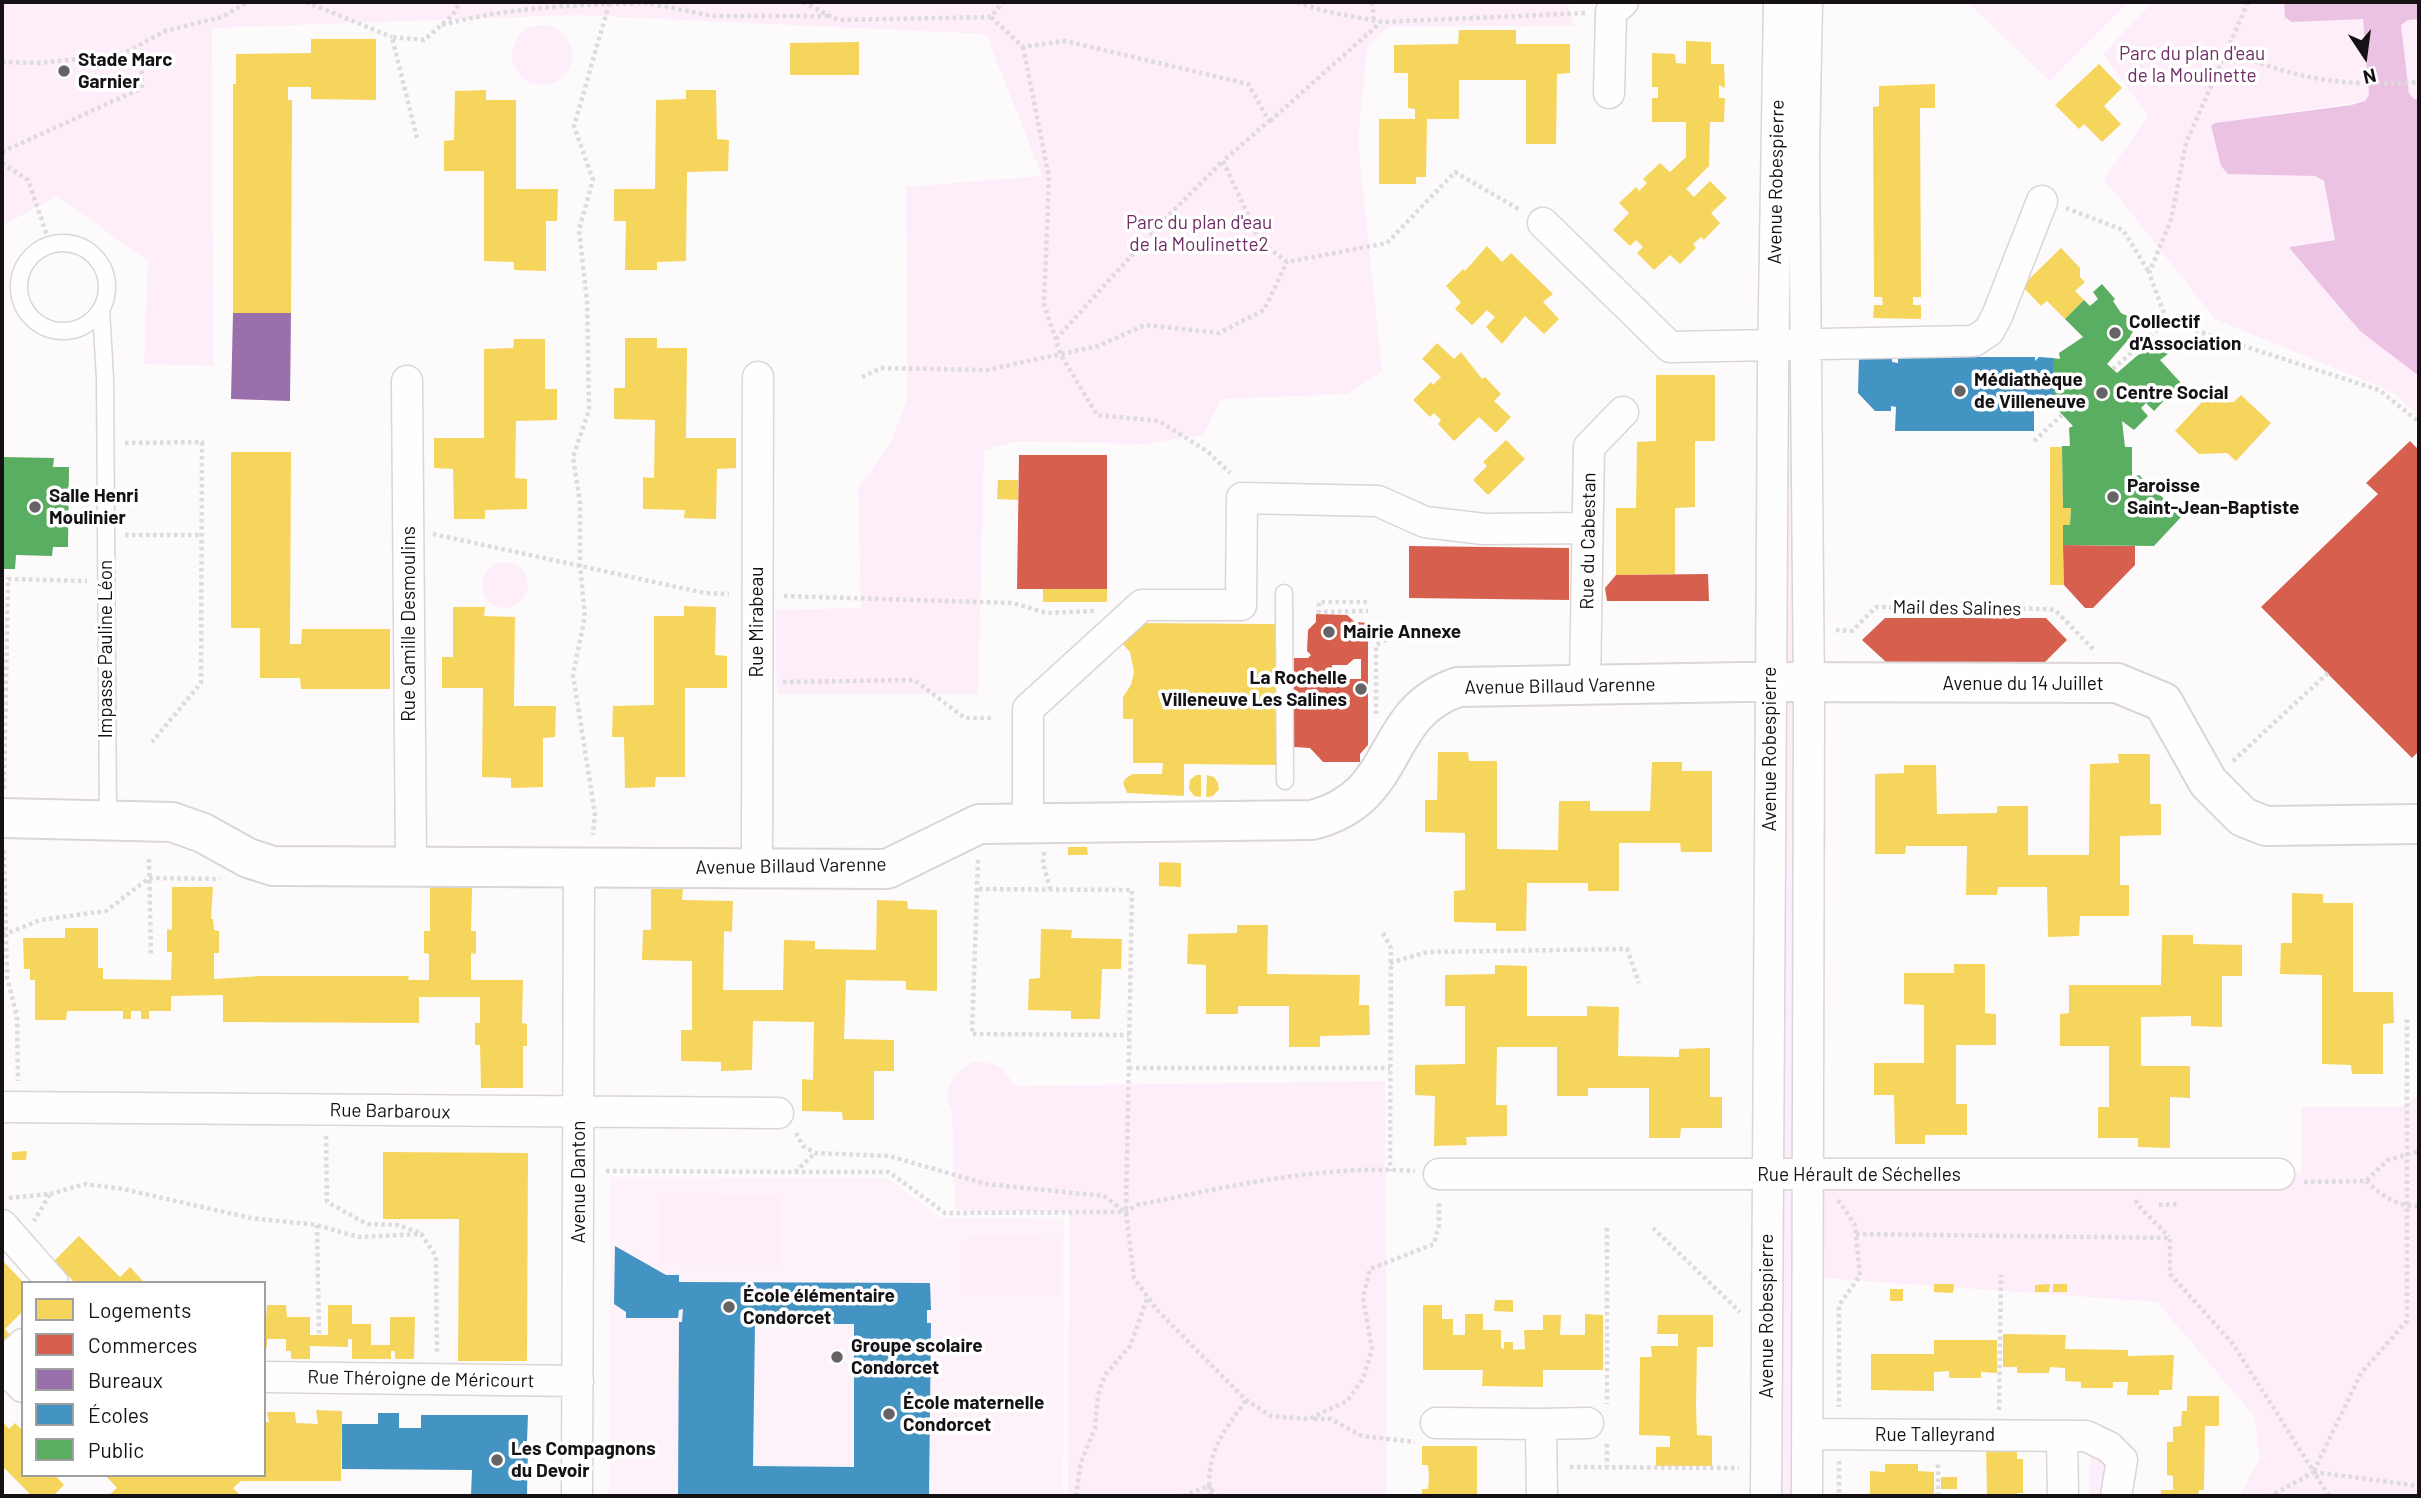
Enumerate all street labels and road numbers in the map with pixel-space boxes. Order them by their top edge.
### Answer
street label: Avenue Robespierre [1763,99,1789,265]
street label: Rue du Cabestan [1575,472,1601,610]
street label: Rue Camille Desmoulins [398,526,420,722]
street label: Impasse Pauline Léon [95,560,117,738]
street label: Rue Mirabeau [746,567,768,677]
street label: Mail des Salines [1892,595,2022,621]
street label: Avenue Robespierre [1759,667,1781,831]
street label: Avenue Billaud Varenne [1464,673,1656,699]
street label: Avenue du 14 Juillet [1942,673,2104,695]
street label: Avenue Billaud Varenne [695,853,887,879]
street label: Rue Barbaroux [329,1099,451,1123]
street label: Avenue Danton [568,1121,590,1243]
street label: Rue Hérault de Séchelles [1757,1164,1961,1186]
street label: Avenue Robespierre [1756,1234,1778,1398]
street label: Rue Théroigne de Méricourt [307,1366,535,1392]
street label: Rue Talleyrand [1875,1424,1995,1446]

